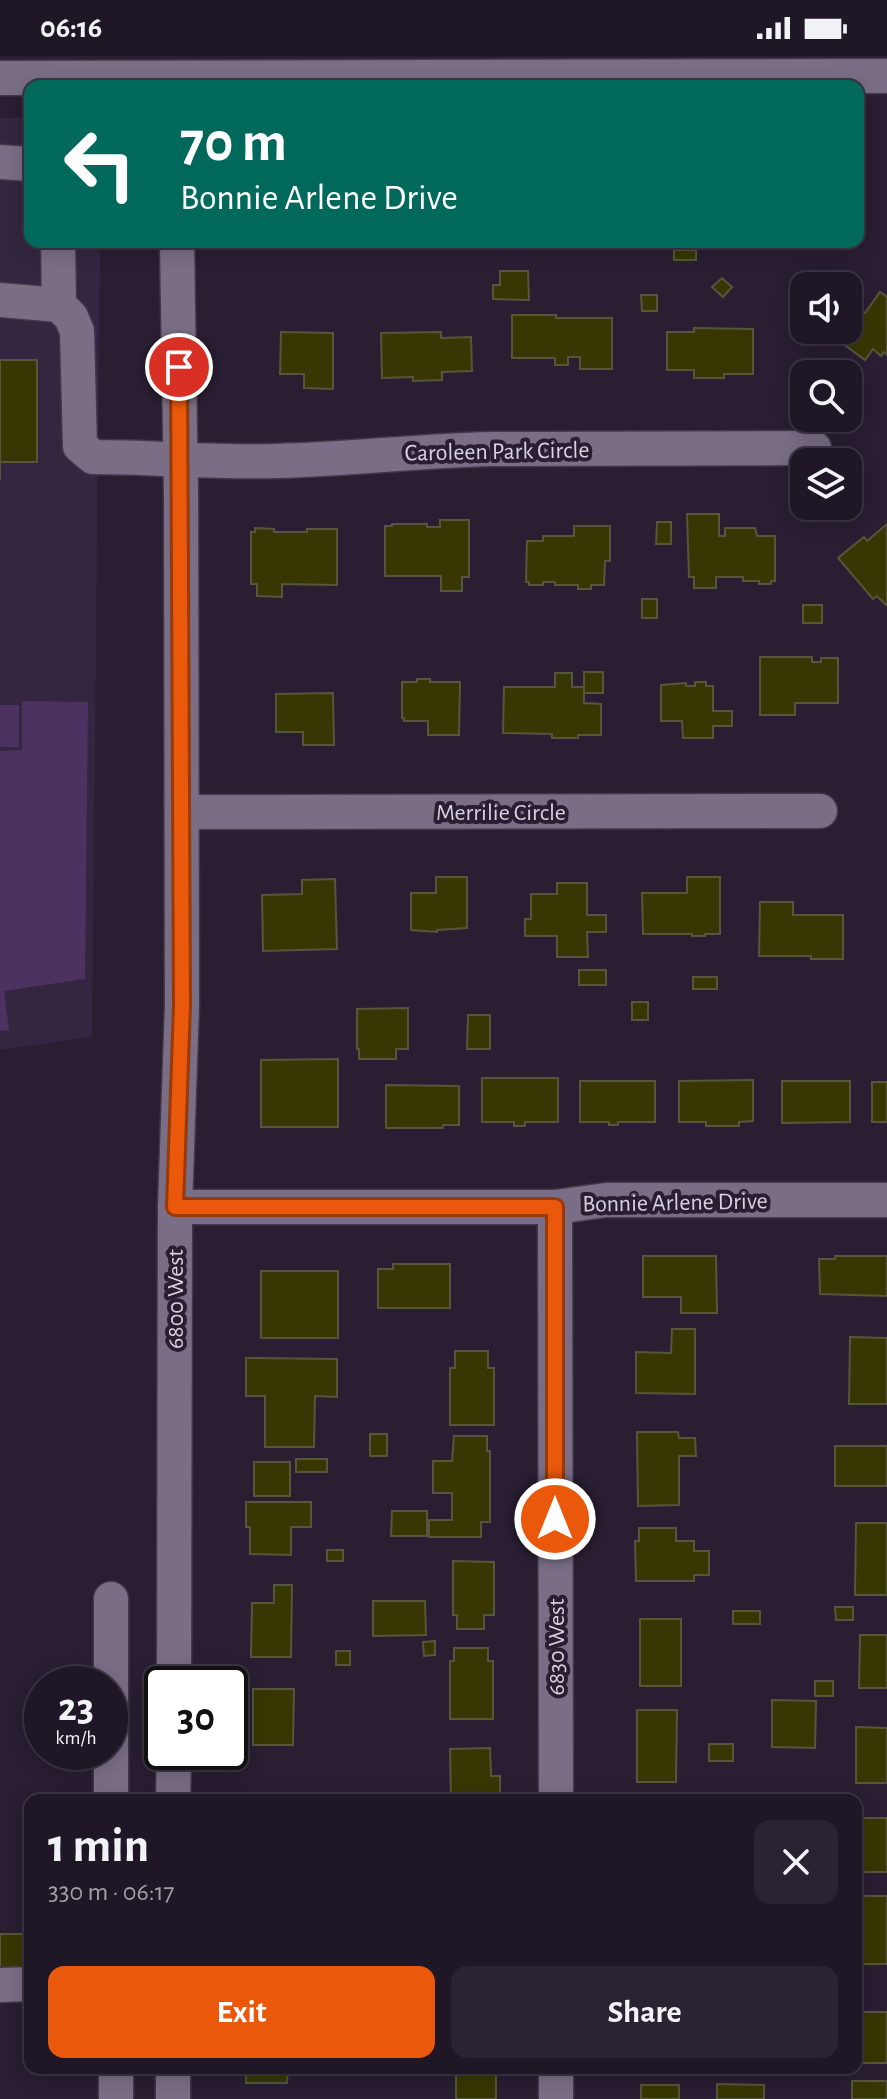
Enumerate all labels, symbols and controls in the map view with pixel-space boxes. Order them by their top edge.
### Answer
text: 06:16 [40,13,102,43]
icon: left [48,112,152,216]
text: 70 m [180,115,287,171]
text: Bonnie Arlene Drive [180,180,458,216]
map controls [790,272,862,520]
button: sound [790,272,862,344]
pin [145,333,213,401]
icon: arrive [157,345,201,389]
button: search [790,360,862,432]
street label: Caroleen Park Circle [404,438,590,466]
button: layers [790,448,862,520]
street label: Merrilie Circle [436,801,566,825]
street label: Bonnie Arlene Drive [582,1189,768,1217]
street label: 6800 West [164,1249,188,1349]
position arrow [513,1477,597,1561]
street label: 6830 West [545,1598,569,1696]
speed limit sign: 30 [144,1666,248,1770]
text: 23 [58,1688,94,1728]
text: km/h [55,1728,97,1748]
button: close [754,1820,838,1904]
text: 1 min [48,1823,149,1871]
text: 330 m · 06:17 [48,1879,174,1905]
button: Exit [48,1966,435,2058]
button: Share [451,1966,838,2058]

